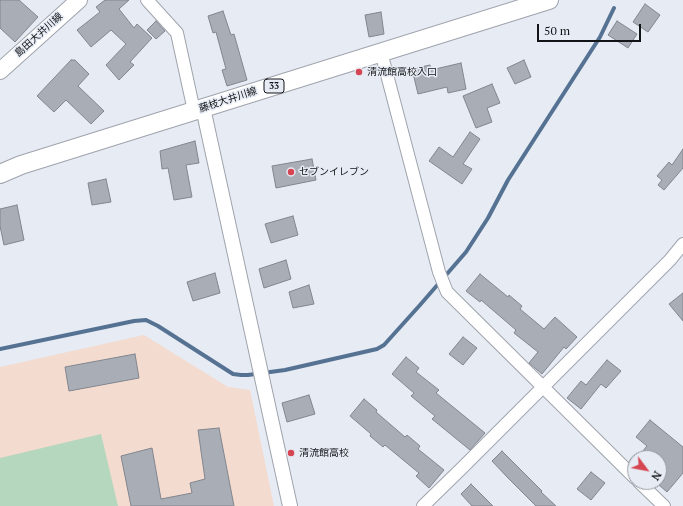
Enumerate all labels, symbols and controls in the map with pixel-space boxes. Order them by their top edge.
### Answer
street label: 島田大井川線 [13,10,65,60]
scale bar [539,16,643,42]
text: 50 m [544,23,570,38]
place label: 清流館高校入口 [367,66,437,78]
marker: 清流館高校入口 [354,67,364,77]
road number: 33 [264,79,284,93]
street label: 藤枝大井川線 [198,85,258,115]
place label: セブンイレブン [299,166,369,178]
marker: セブンイレブン [286,167,296,177]
place label: 清流館高校 [299,447,349,459]
marker: 清流館高校 [286,448,296,458]
north arrow [627,450,667,490]
text: N [648,469,664,483]

